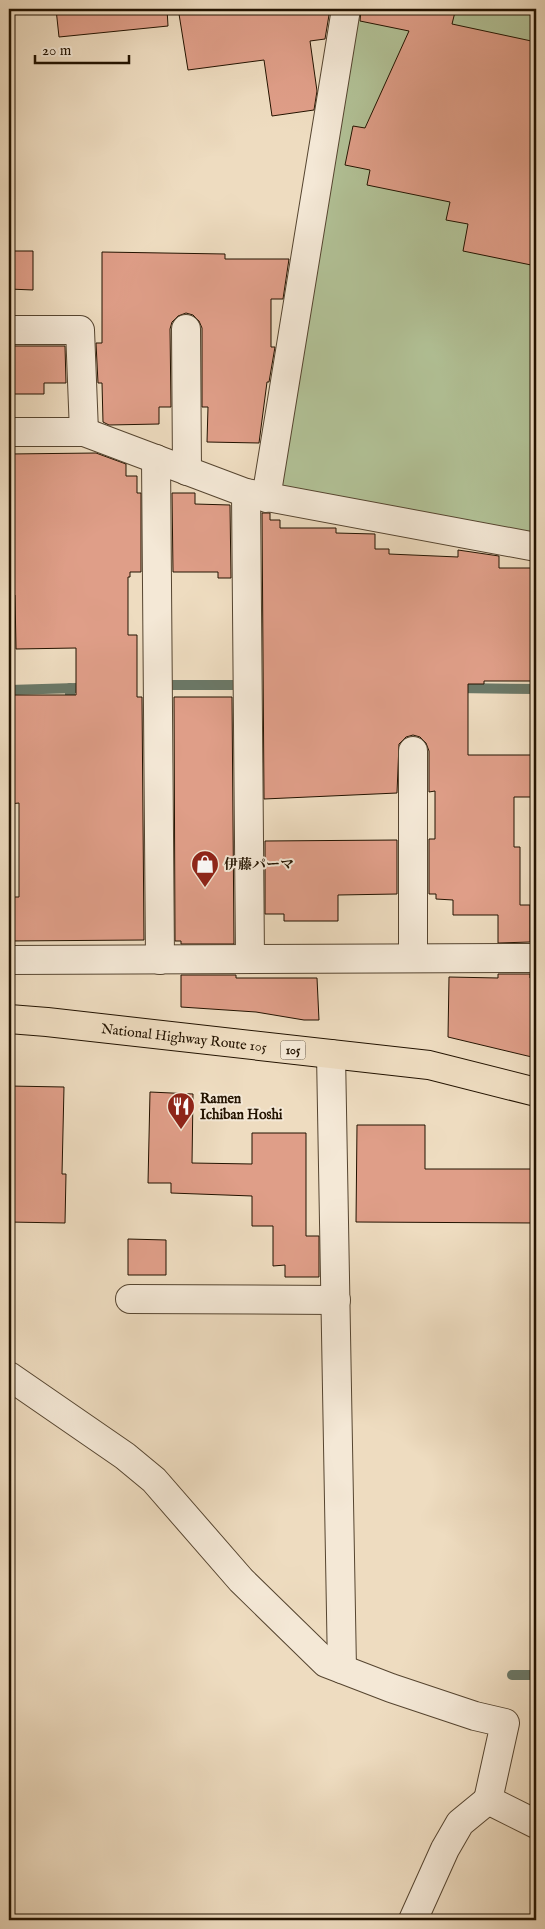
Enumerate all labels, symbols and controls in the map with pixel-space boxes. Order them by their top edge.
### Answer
scale bar [35,32,129,64]
text: 20 m [42,41,72,60]
shop icon: 伊藤パーマ [190,849,220,888]
place label: 伊藤パーマ [224,856,294,874]
street label: National Highway Route 105 [100,1020,268,1057]
road number: 105 [280,1040,306,1060]
place label: Ramen Ichiban Hoshi [200,1090,283,1124]
restaurant icon: Ramen Ichiban Hoshi [166,1091,196,1130]

